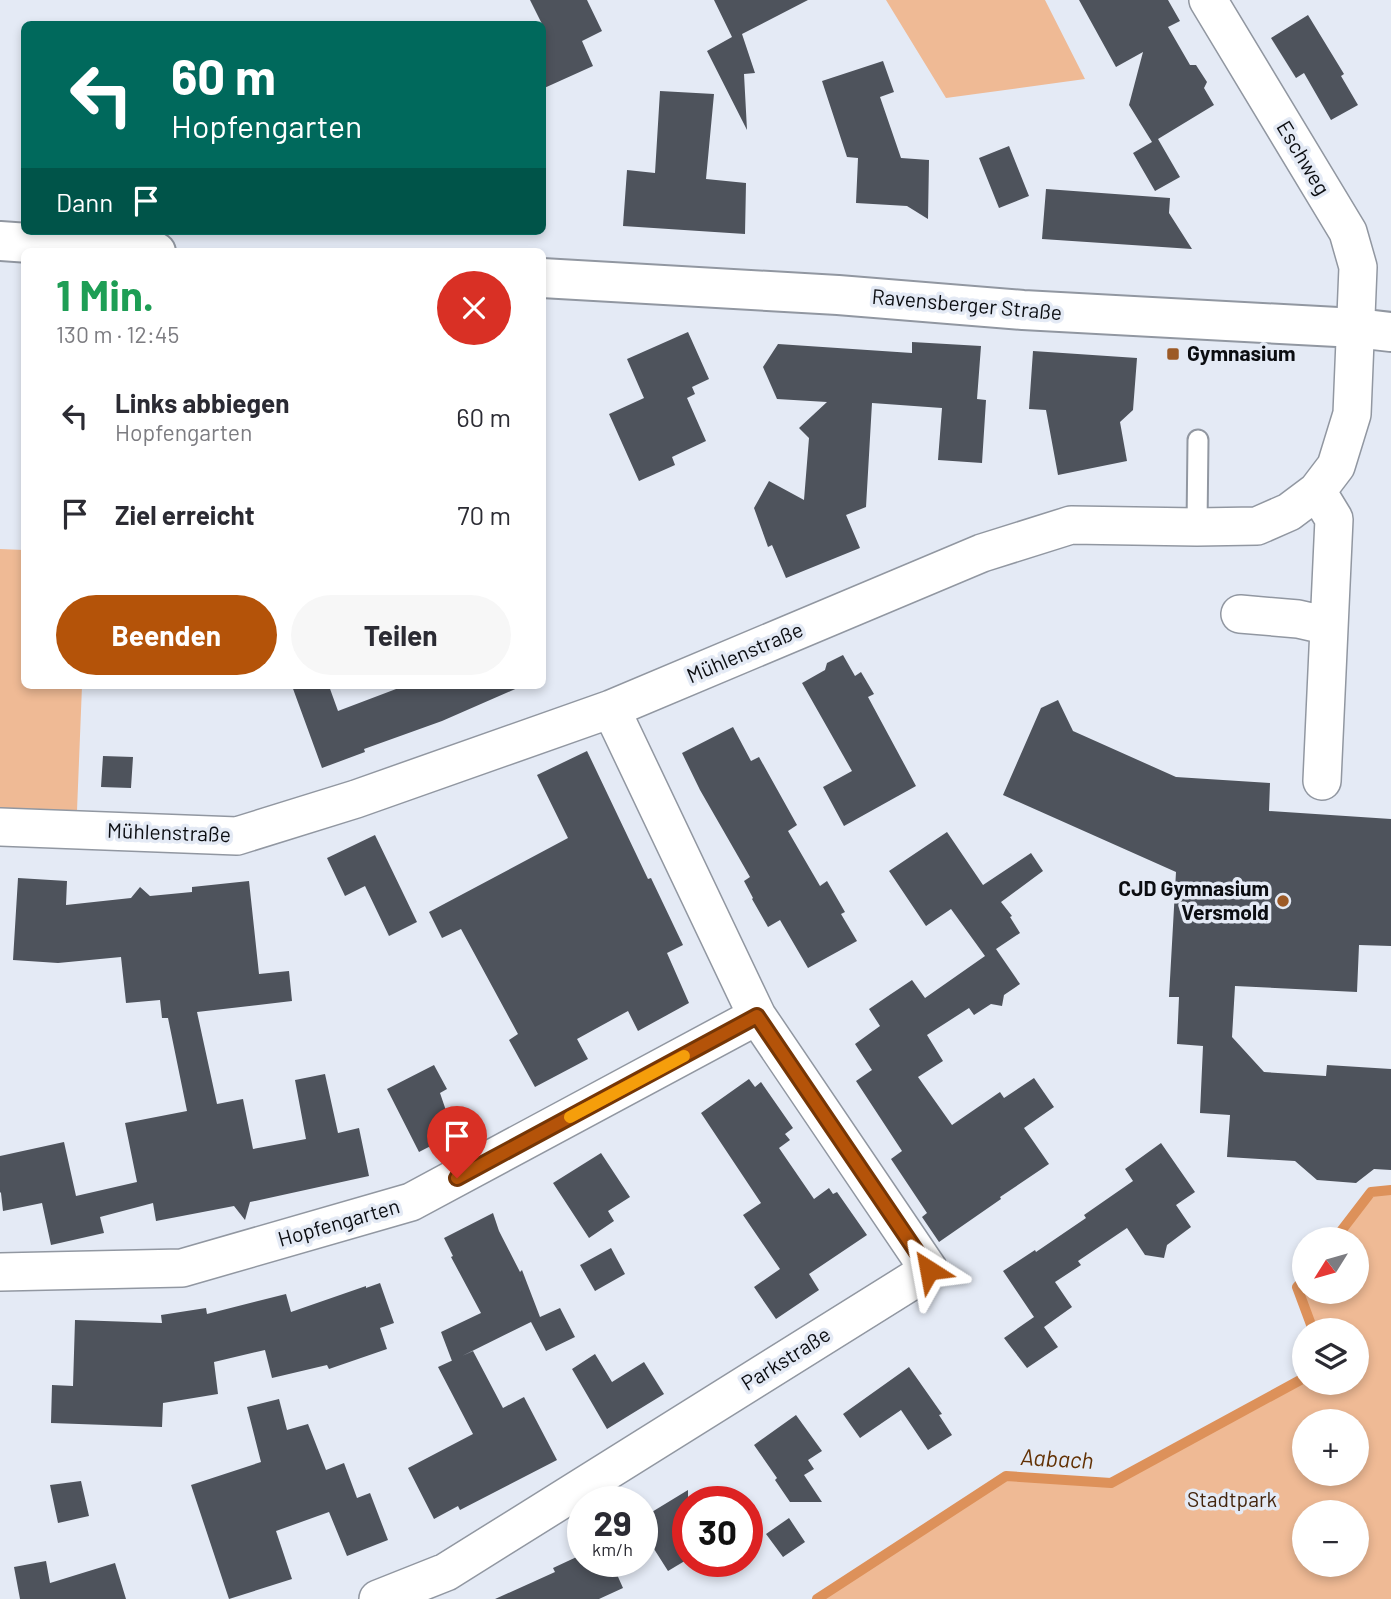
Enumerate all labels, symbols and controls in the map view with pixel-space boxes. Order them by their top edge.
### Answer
text: 60 m [171,46,276,105]
icon: left [56,49,147,140]
text: Hopfengarten [171,106,362,144]
street label: Eschweg [1272,116,1336,199]
icon: arrive [127,182,165,220]
text: Dann [56,186,113,217]
text: 1 Min. [56,269,154,319]
button: close [437,271,511,345]
street label: Ravensberger Straße [871,283,1063,324]
text: 130 m · 12:45 [56,320,179,348]
place label: Gymnasium [1187,340,1295,365]
marker: Gymnasium [1165,346,1181,362]
text: Links abbiegen [115,387,289,418]
icon: left [56,397,94,435]
text: 60 m [456,401,511,432]
text: Hopfengarten [115,418,252,446]
icon: arrive [56,495,94,533]
text: Ziel erreicht [115,499,255,530]
text: 70 m [457,499,511,530]
button: Beenden [56,595,277,675]
button: Teilen [291,595,511,675]
street label: Mühlenstraße [682,616,806,687]
street label: Mühlenstraße [107,817,231,846]
place label: CJD Gymnasium Versmold [1118,875,1269,924]
marker: CJD Gymnasium Versmold [1275,893,1291,909]
pin [427,1106,487,1178]
icon: arrive [438,1117,476,1155]
street label: Hopfengarten [275,1192,402,1251]
north arrow [1292,1227,1368,1304]
map controls [1292,1227,1369,1577]
position arrow [892,1233,966,1307]
button: layers [1292,1318,1369,1395]
street label: Parkstraße [736,1321,834,1395]
button: + [1292,1409,1369,1486]
water label: Aabach [1020,1442,1094,1474]
speed limit sign: 30 [672,1486,763,1577]
park label: Stadtpark [1187,1486,1277,1511]
button: − [1292,1500,1369,1577]
text: 29 [593,1501,632,1543]
text: km/h [592,1538,633,1560]

